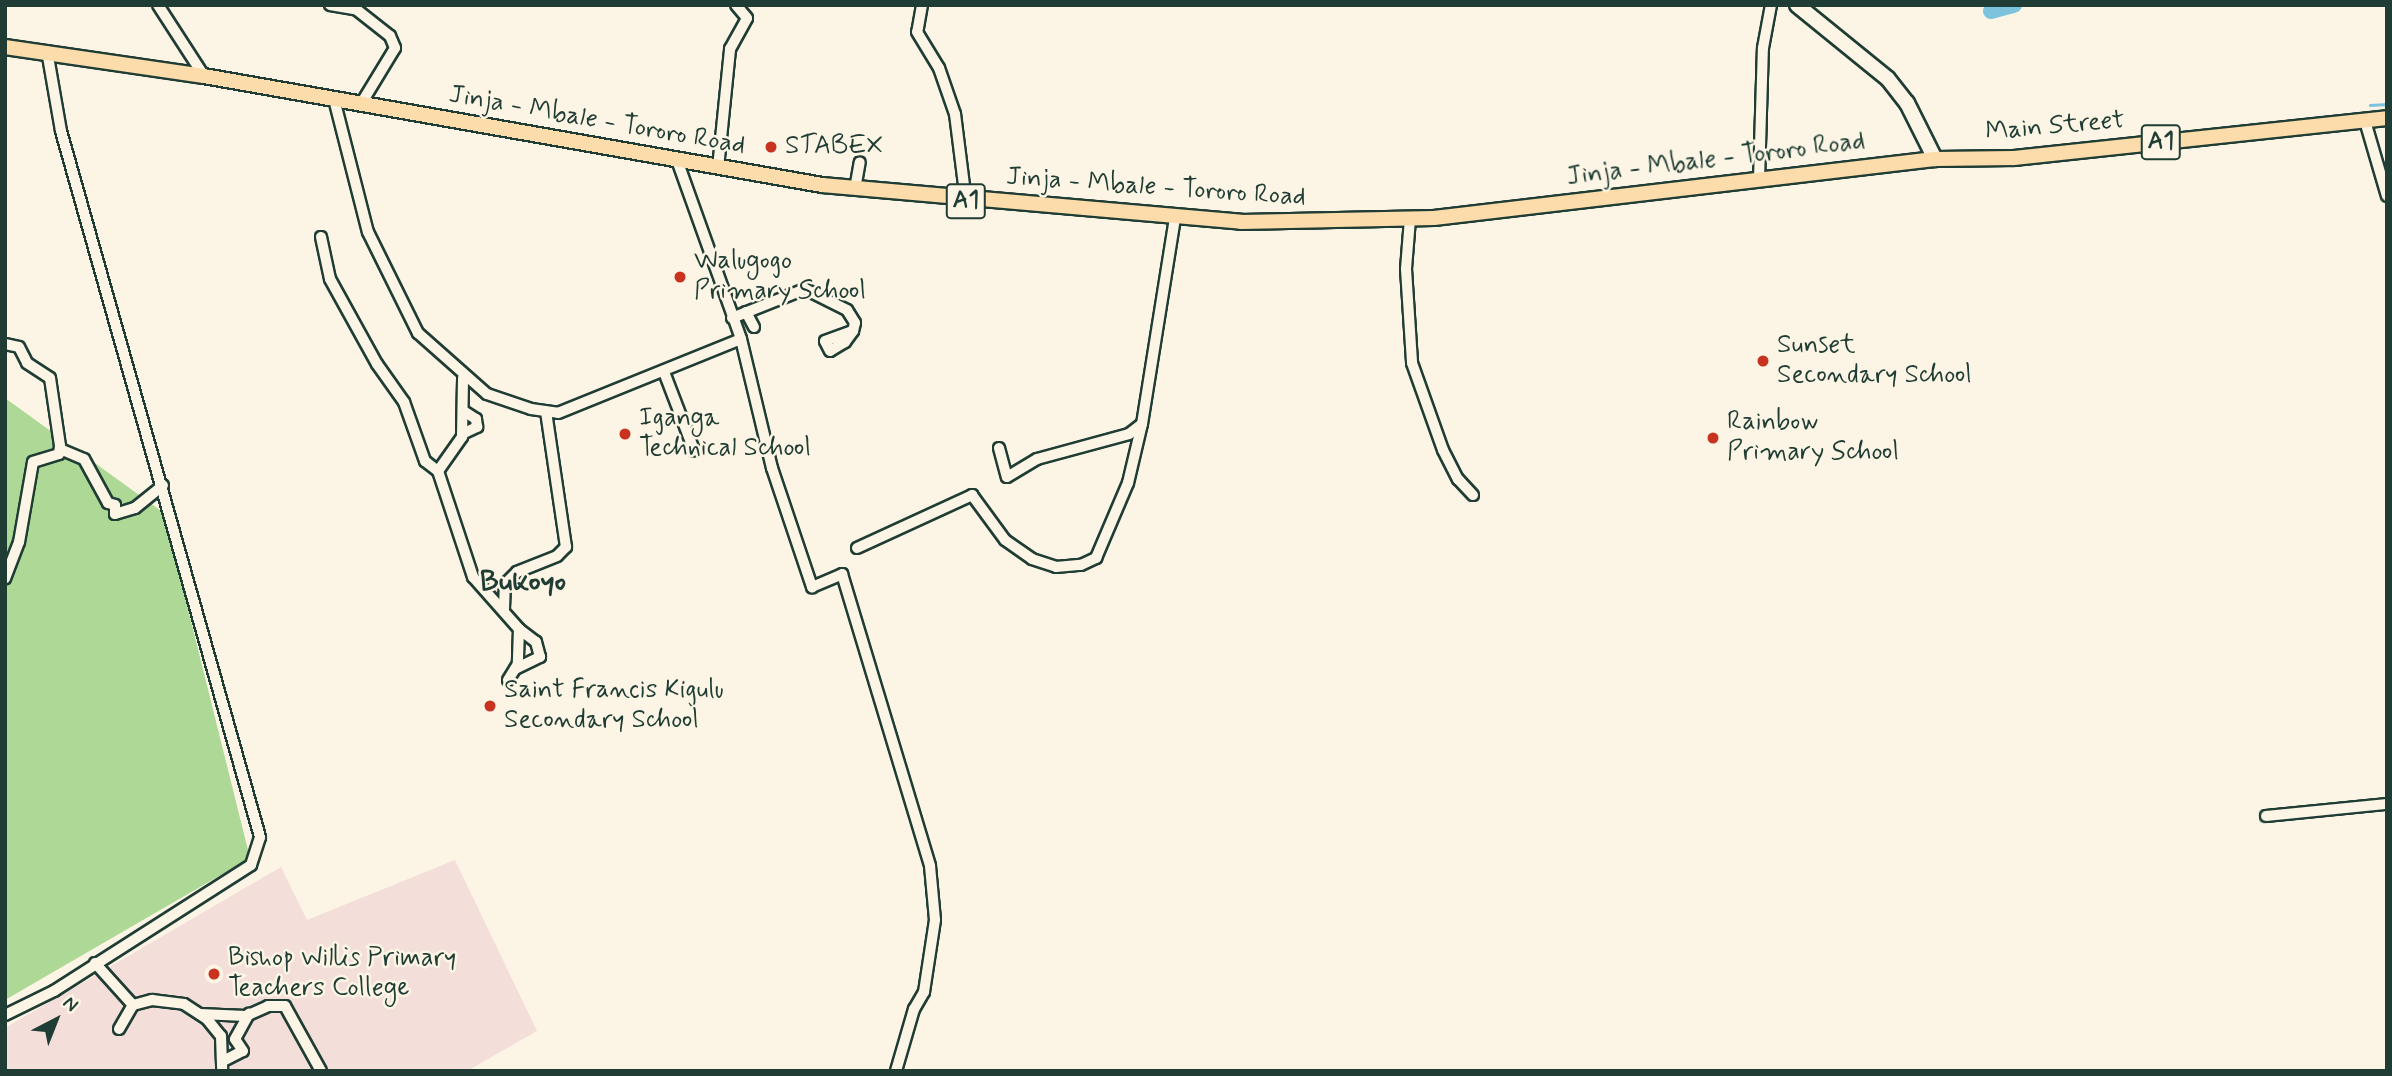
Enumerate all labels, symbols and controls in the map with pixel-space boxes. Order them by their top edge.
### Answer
street label: Jinja - Mbale - Tororo Road [446,80,748,162]
street label: Main Street [1985,105,2125,149]
road number: A1 [2140,122,2182,162]
street label: Jinja - Mbale - Tororo Road [1565,126,1867,194]
place label: STABEX [785,131,883,163]
marker: STABEX [763,139,779,155]
street label: Jinja - Mbale - Tororo Road [1005,162,1307,214]
road number: A1 [945,181,987,222]
place label: Walugogo Primary School [694,246,866,308]
marker: Walugogo Primary School [672,269,688,285]
place label: Sunset Secondary School [1777,330,1972,392]
marker: Sunset Secondary School [1755,353,1771,369]
place label: Iganga Technical School [639,403,811,464]
place label: Rainbow Primary School [1727,407,1899,468]
marker: Iganga Technical School [617,426,633,442]
marker: Rainbow Primary School [1705,430,1721,446]
district label: Bukoyo [480,564,566,600]
place label: Saint Francis Kigulu Secondary School [504,675,729,736]
marker: Saint Francis Kigulu Secondary School [482,698,498,714]
place label: Bishop Willis Primary Teachers College [228,943,467,1004]
marker: Bishop Willis Primary Teachers College [206,966,222,982]
north arrow [21,985,91,1055]
text: N [57,990,83,1018]

